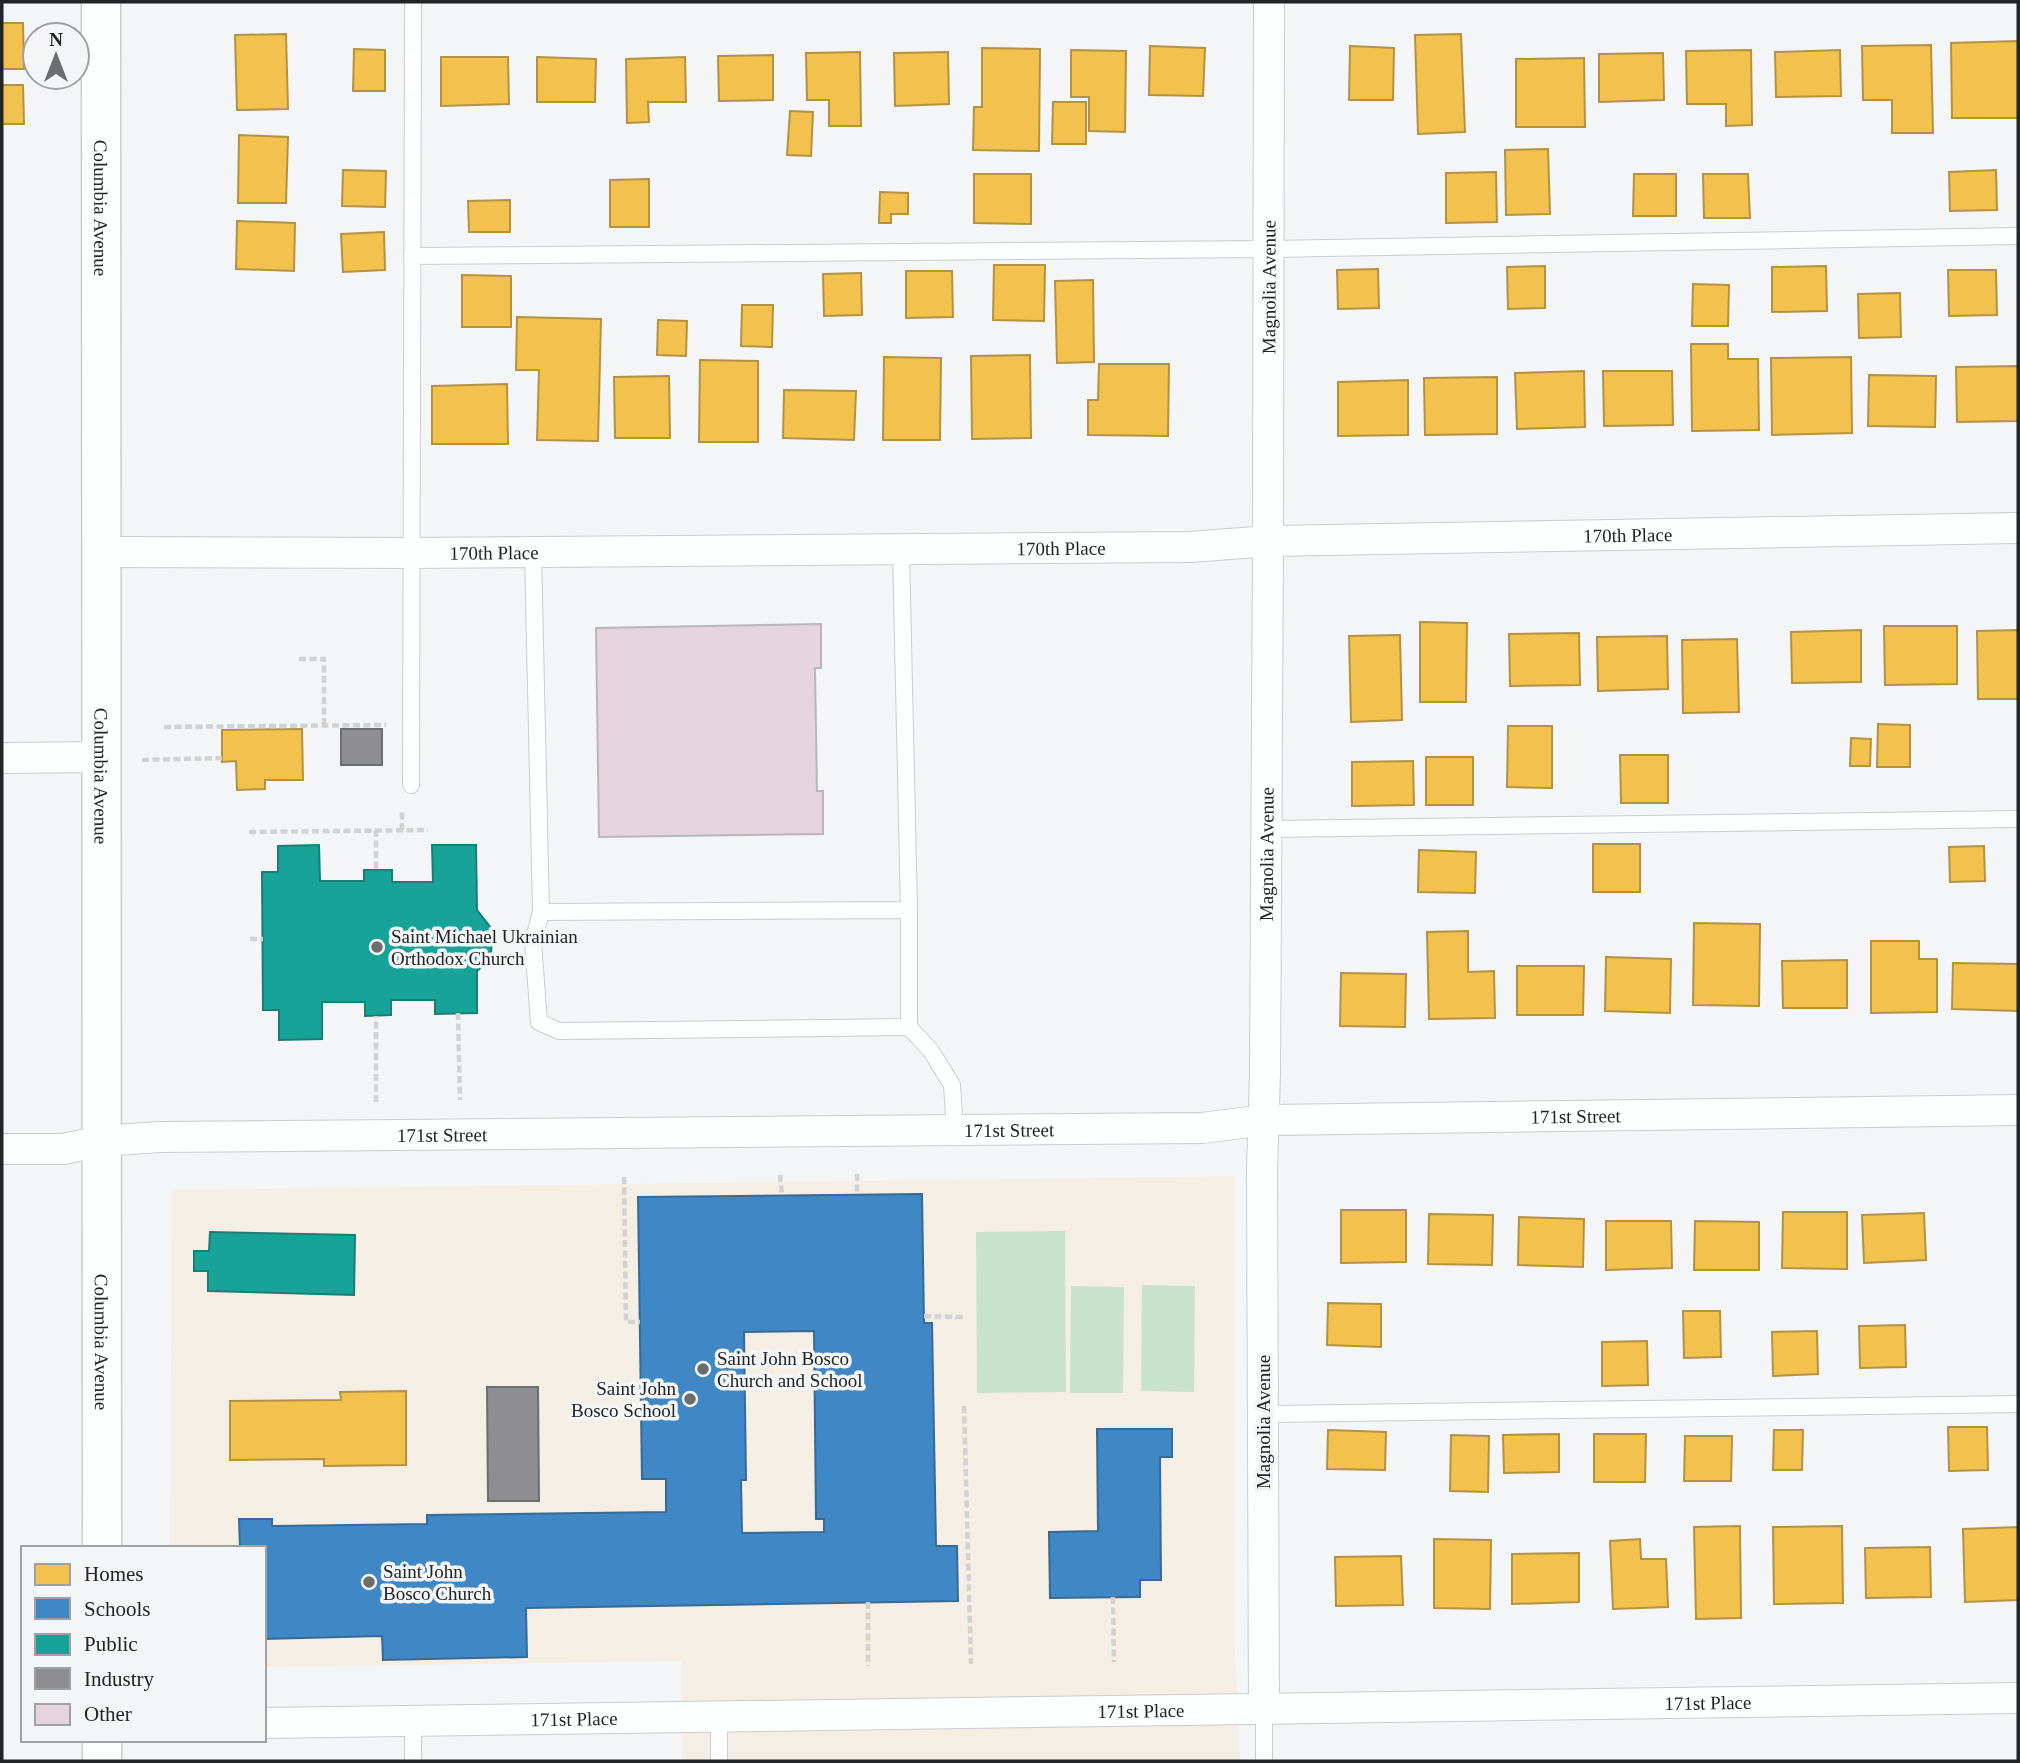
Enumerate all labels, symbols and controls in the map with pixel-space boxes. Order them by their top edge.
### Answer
north arrow [21,21,91,91]
text: N [49,29,63,50]
street label: Columbia Avenue [91,140,112,276]
street label: Magnolia Avenue [1258,220,1279,354]
street label: 170th Place [1583,523,1672,546]
street label: 170th Place [1016,537,1106,559]
street label: 170th Place [449,542,539,563]
street label: Columbia Avenue [91,708,112,844]
street label: Magnolia Avenue [1255,787,1277,921]
place label: Saint Michael Ukrainian Orthodox Church [391,926,578,969]
marker: Saint Michael Ukrainian Orthodox Church [369,939,385,955]
street label: 171st Street [1530,1105,1621,1127]
street label: 171st Street [964,1119,1055,1141]
street label: 171st Street [397,1124,488,1145]
street label: Columbia Avenue [91,1274,112,1410]
place label: Saint John Bosco Church and School [717,1348,863,1391]
street label: Magnolia Avenue [1253,1355,1274,1489]
marker: Saint John Bosco Church and School [695,1361,711,1377]
place label: Saint John Bosco School [571,1378,676,1421]
marker: Saint John Bosco School [682,1391,698,1407]
legend [21,1546,266,1742]
place label: Saint John Bosco Church [383,1561,492,1604]
text: Homes [84,1562,144,1586]
marker: Saint John Bosco Church [361,1574,377,1590]
text: Schools [84,1597,151,1621]
text: Public [84,1632,138,1656]
text: Industry [84,1667,154,1691]
street label: 171st Place [1664,1691,1752,1714]
street label: 171st Place [1097,1699,1185,1722]
text: Other [84,1702,132,1726]
street label: 171st Place [530,1707,618,1730]

